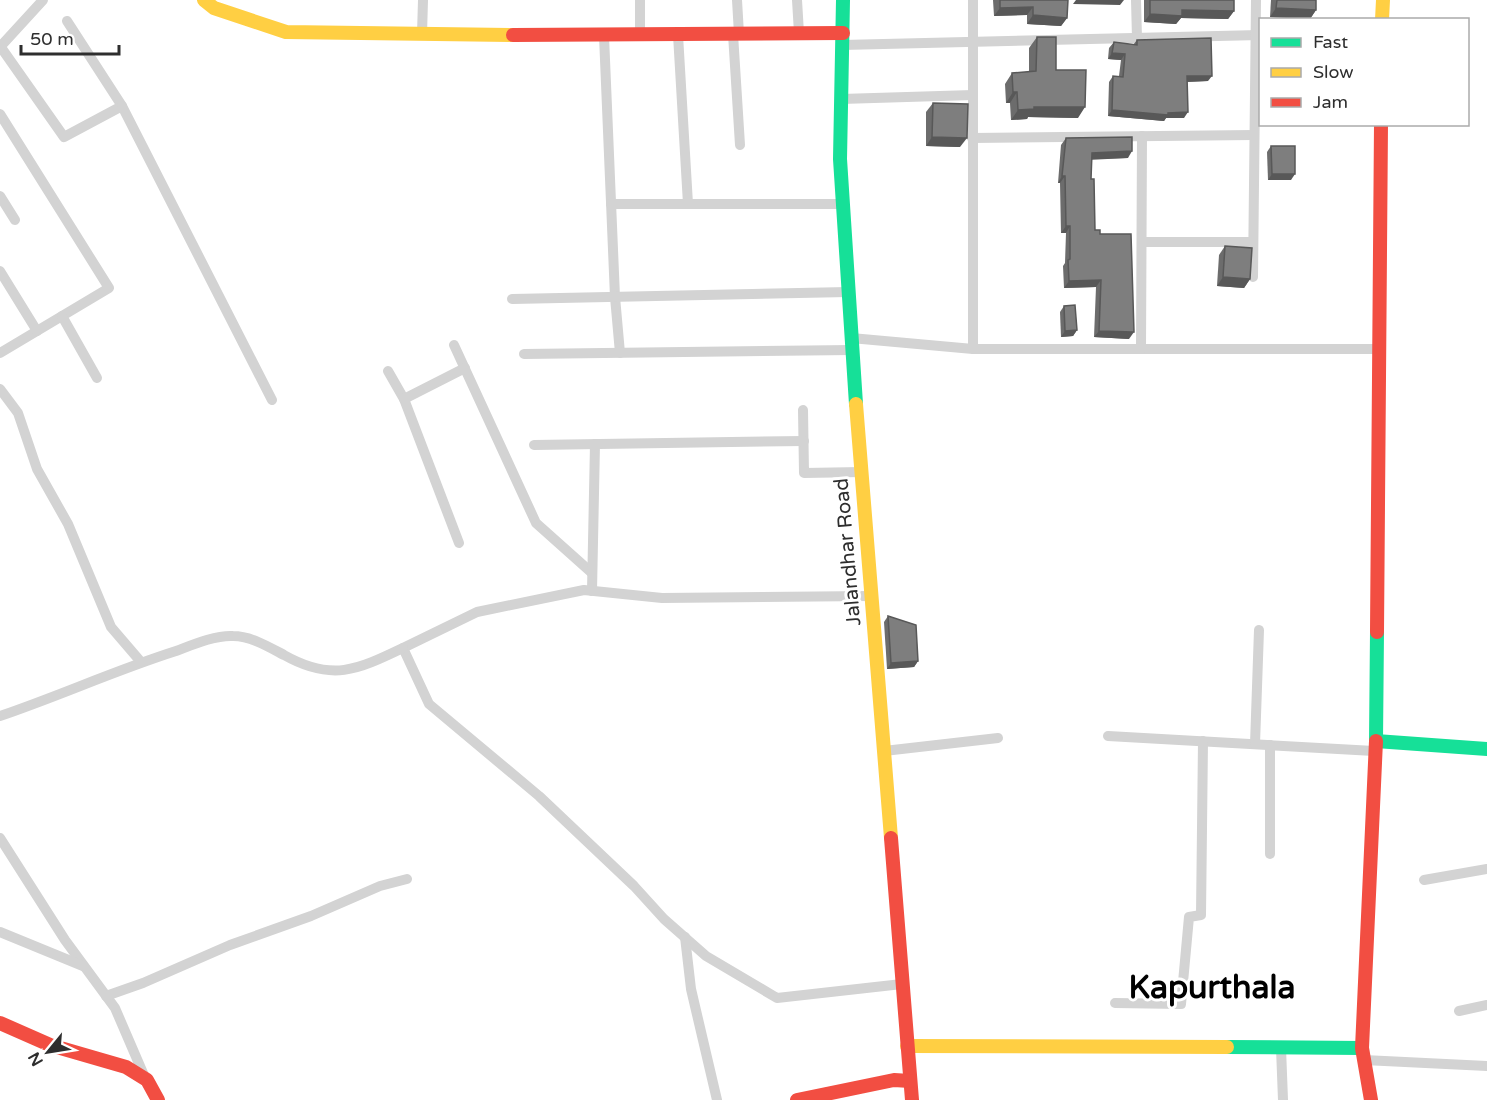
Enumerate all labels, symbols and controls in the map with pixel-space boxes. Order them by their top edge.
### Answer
scale bar [21,18,118,56]
legend [1259,18,1469,126]
text: 50 m [30,28,74,50]
text: Fast [1313,31,1348,53]
text: Slow [1313,61,1354,83]
text: Jam [1313,91,1348,113]
street label: Jalandhar Road [830,477,866,627]
district label: Kapurthala [1128,969,1296,1007]
north arrow [18,1022,78,1082]
text: N [24,1048,48,1070]

